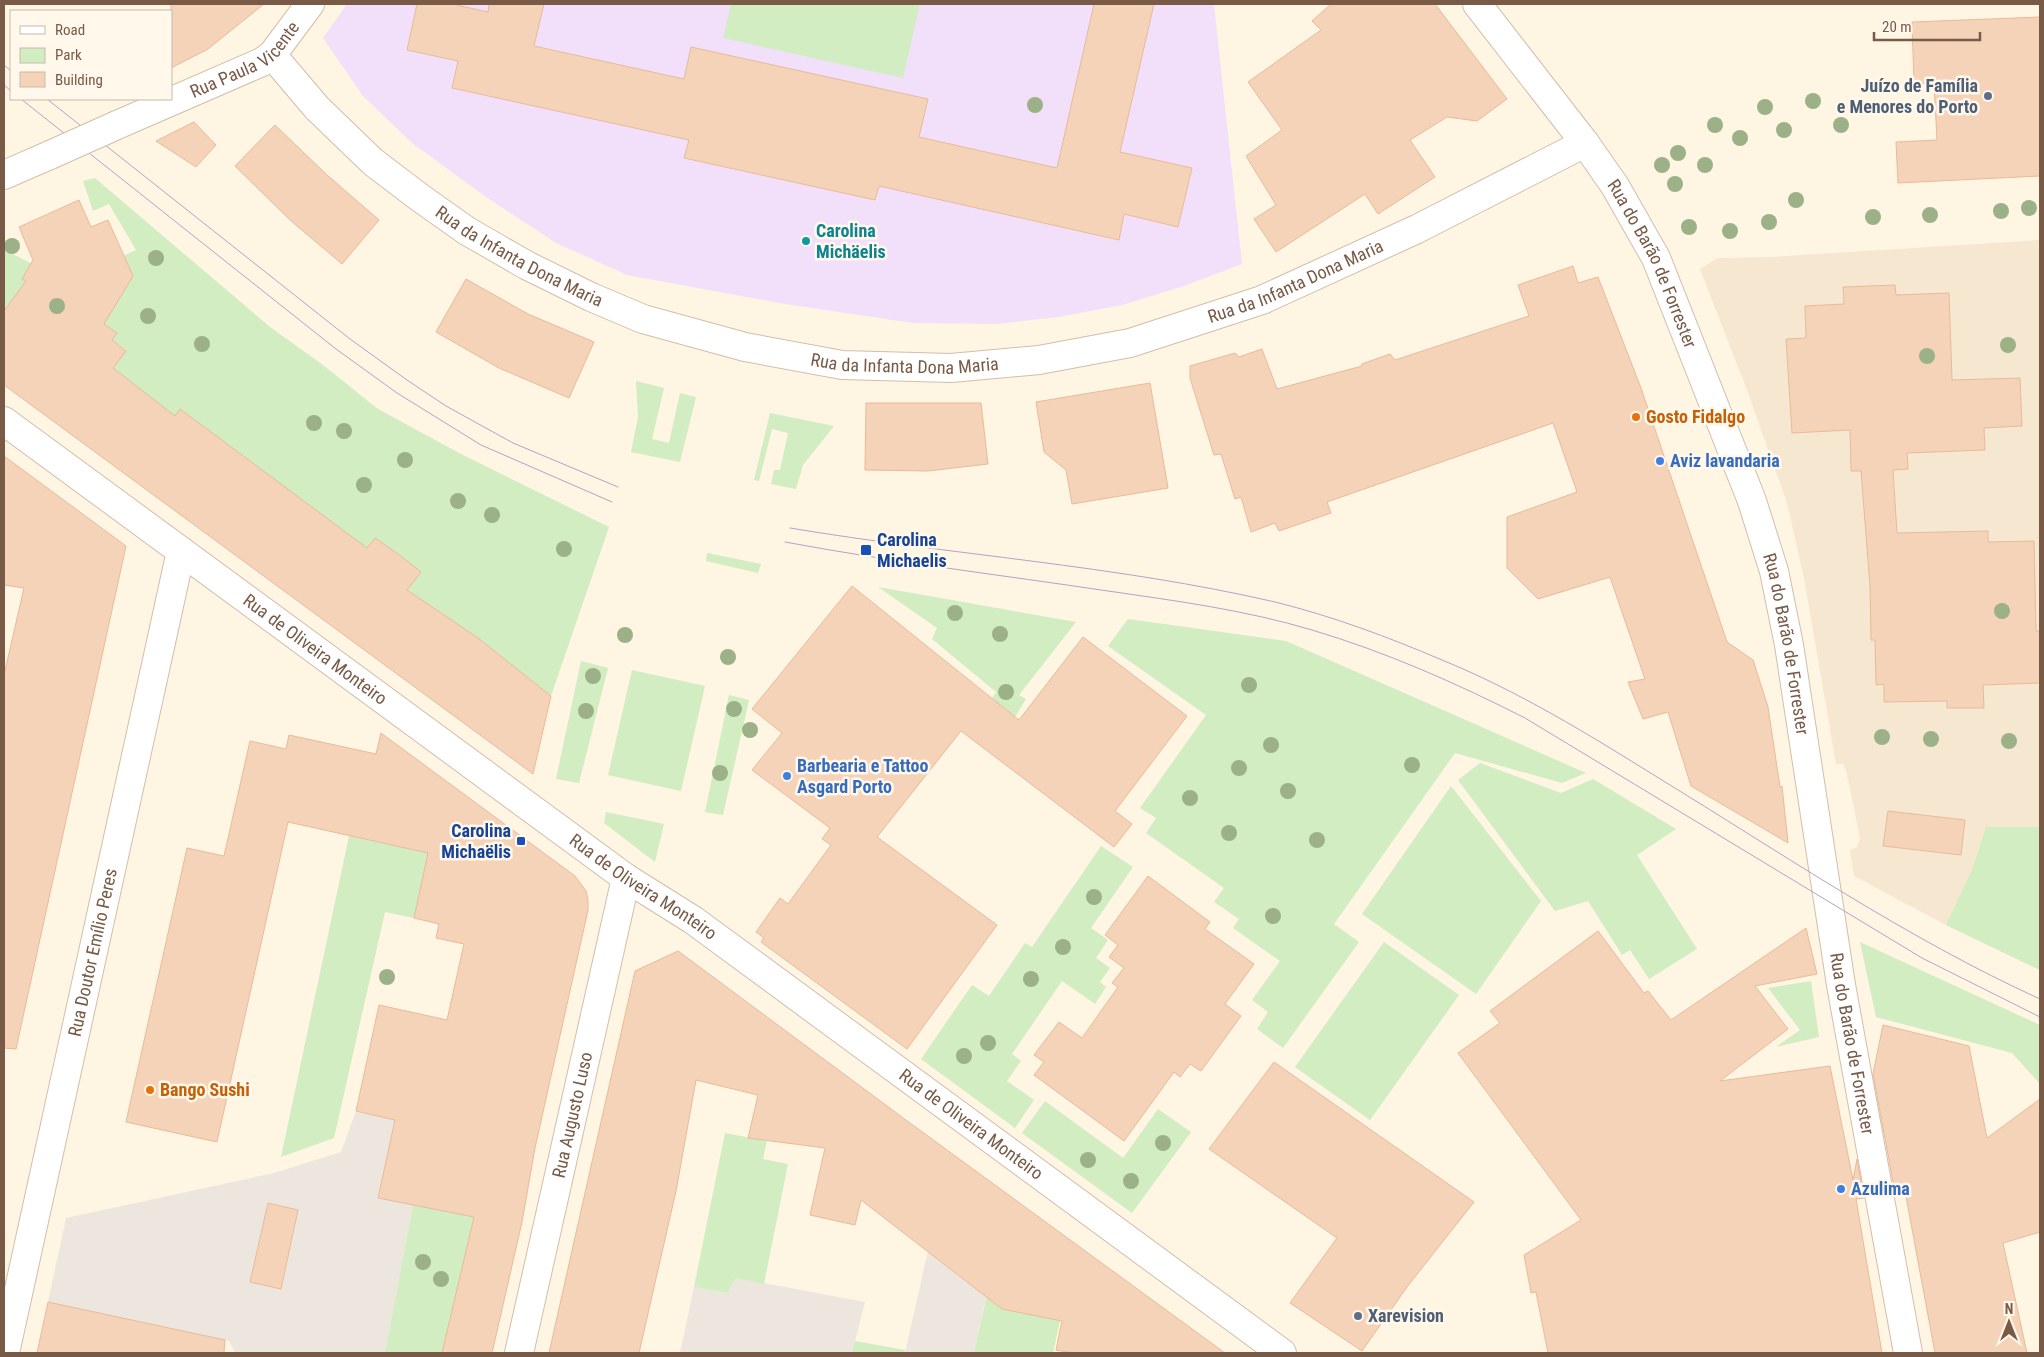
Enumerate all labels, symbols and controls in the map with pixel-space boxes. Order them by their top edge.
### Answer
legend [10,10,172,100]
scale bar [1874,10,1980,42]
street label: Rua Paula Vicente [187,17,303,102]
text: 20 m [1882,18,1912,36]
text: Road [55,21,85,39]
text: Park [55,46,82,64]
text: Building [55,71,103,89]
place label: Juízo de Família e Menores do Porto [1837,75,1978,117]
marker: Juízo de Família e Menores do Porto [1982,90,1994,102]
street label: Rua do Barão de Forrester [1604,175,1702,351]
street label: Rua da Infanta Dona Maria [432,201,606,311]
place label: Carolina Michäelis [816,220,886,262]
marker: Carolina Michäelis [800,235,812,247]
street label: Rua da Infanta Dona Maria [1205,235,1386,327]
street label: Rua da Infanta Dona Maria [809,348,999,378]
place label: Gosto Fidalgo [1646,406,1745,427]
marker: Gosto Fidalgo [1630,411,1642,423]
place label: Aviz lavandaria [1670,450,1780,471]
marker: Aviz lavandaria [1654,455,1666,467]
place label: Carolina Michaelis [877,529,947,571]
marker: Carolina Michaelis [859,543,873,557]
street label: Rua do Barão de Forrester [1759,550,1814,737]
street label: Rua de Oliveira Monteiro [239,589,391,709]
place label: Barbearia e Tattoo Asgard Porto [797,755,928,797]
marker: Barbearia e Tattoo Asgard Porto [781,770,793,782]
place label: Carolina Michaëlis [441,820,511,862]
street label: Rua de Oliveira Monteiro [566,829,721,944]
marker: Carolina Michaëlis [515,835,527,847]
street label: Rua Doutor Emílio Peres [64,866,121,1038]
street label: Rua do Barão de Forrester [1826,951,1879,1137]
street label: Rua Augusto Luso [548,1050,596,1180]
street label: Rua de Oliveira Monteiro [895,1064,1047,1184]
place label: Bango Sushi [160,1079,250,1100]
marker: Bango Sushi [144,1084,156,1096]
place label: Azulima [1851,1178,1910,1199]
marker: Azulima [1835,1183,1847,1195]
north arrow [1984,1297,2034,1347]
text: N [2005,1301,2013,1317]
place label: Xarevision [1368,1305,1444,1326]
marker: Xarevision [1352,1310,1364,1322]

